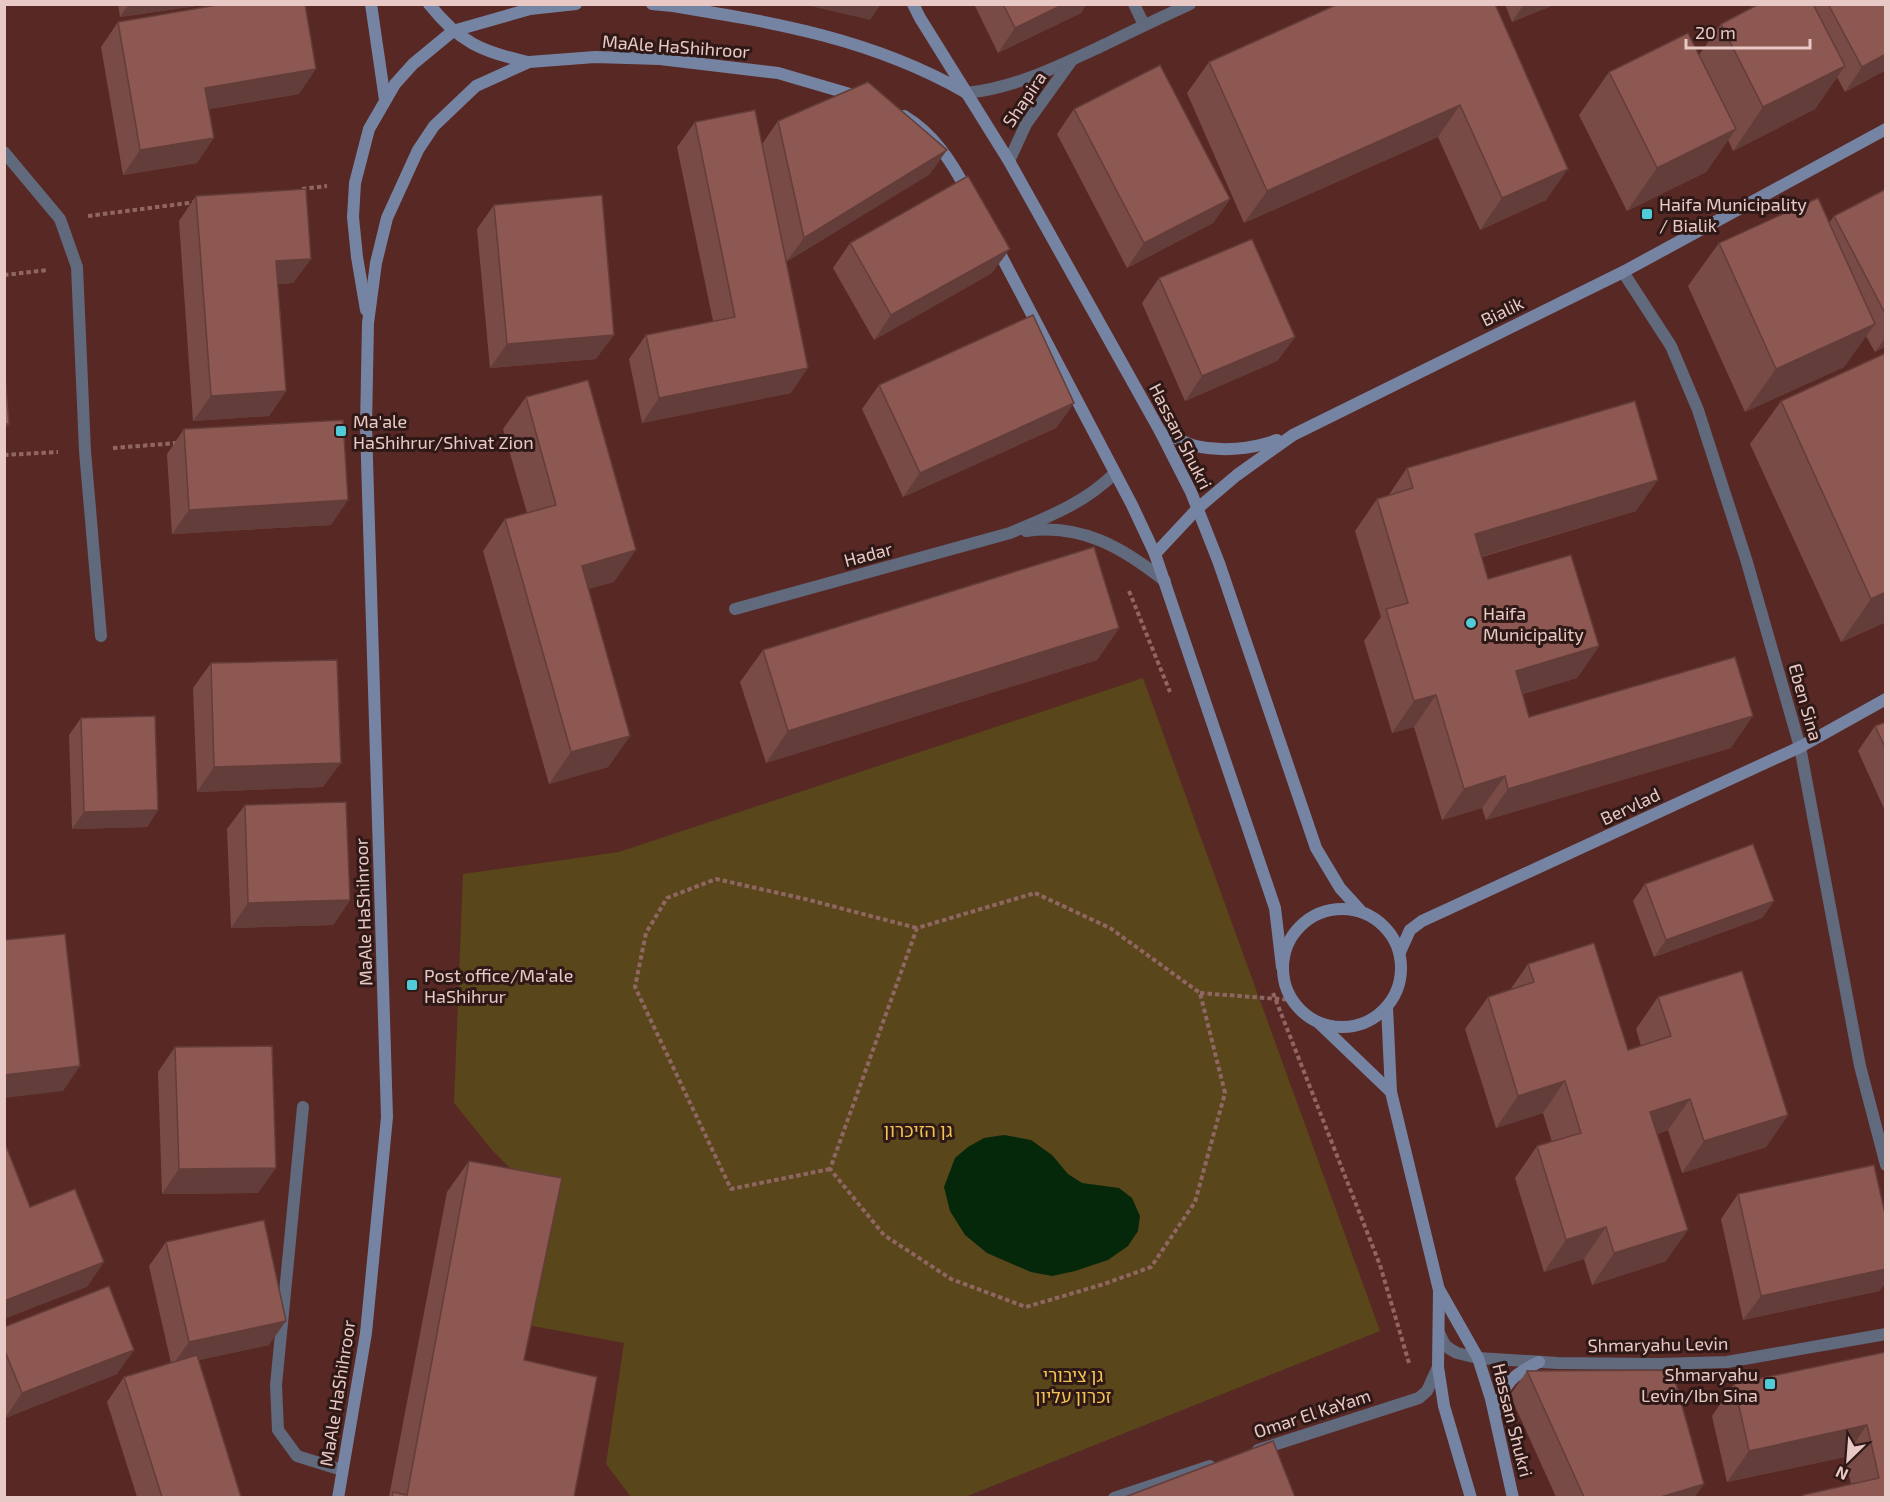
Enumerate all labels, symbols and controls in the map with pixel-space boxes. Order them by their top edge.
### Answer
scale bar [1686,12,1810,50]
text: 20 m [1695,21,1736,43]
street label: MaAle HaShihroor [601,30,751,62]
street label: Shapira [997,67,1051,131]
place label: Haifa Municipality / Bialik [1659,193,1807,236]
marker: Haifa Municipality / Bialik [1640,207,1654,221]
street label: Bialik [1477,291,1527,331]
street label: Hassan Shukri [1145,379,1217,493]
place label: Ma'ale HaShihrur/Shivat Zion [353,410,534,453]
marker: Ma'ale HaShihrur/Shivat Zion [334,424,348,438]
street label: Hadar [841,537,895,571]
place label: Haifa Municipality [1483,602,1584,645]
marker: Haifa Municipality [1464,616,1478,630]
street label: Eben Sina [1784,661,1828,743]
street label: Bervlad [1597,783,1663,829]
street label: MaAle HaShihroor [349,838,377,986]
place label: Post office/Ma'ale HaShihrur [424,964,573,1007]
marker: Post office/Ma'ale HaShihrur [405,978,419,992]
park label: גן הזיכרון [883,1119,953,1141]
street label: MaAle HaShihroor [315,1318,359,1468]
street label: Shmaryahu Levin [1587,1332,1729,1356]
street label: Hassan Shukri [1488,1361,1538,1479]
place label: Shmaryahu Levin/Ibn Sina [1641,1363,1758,1406]
park label: גן ציבורי זכרון עליון [1035,1364,1111,1407]
marker: Shmaryahu Levin/Ibn Sina [1763,1377,1777,1391]
street label: Omar El KaYam [1251,1384,1373,1442]
north arrow [1818,1430,1878,1490]
text: N [1832,1463,1851,1485]

